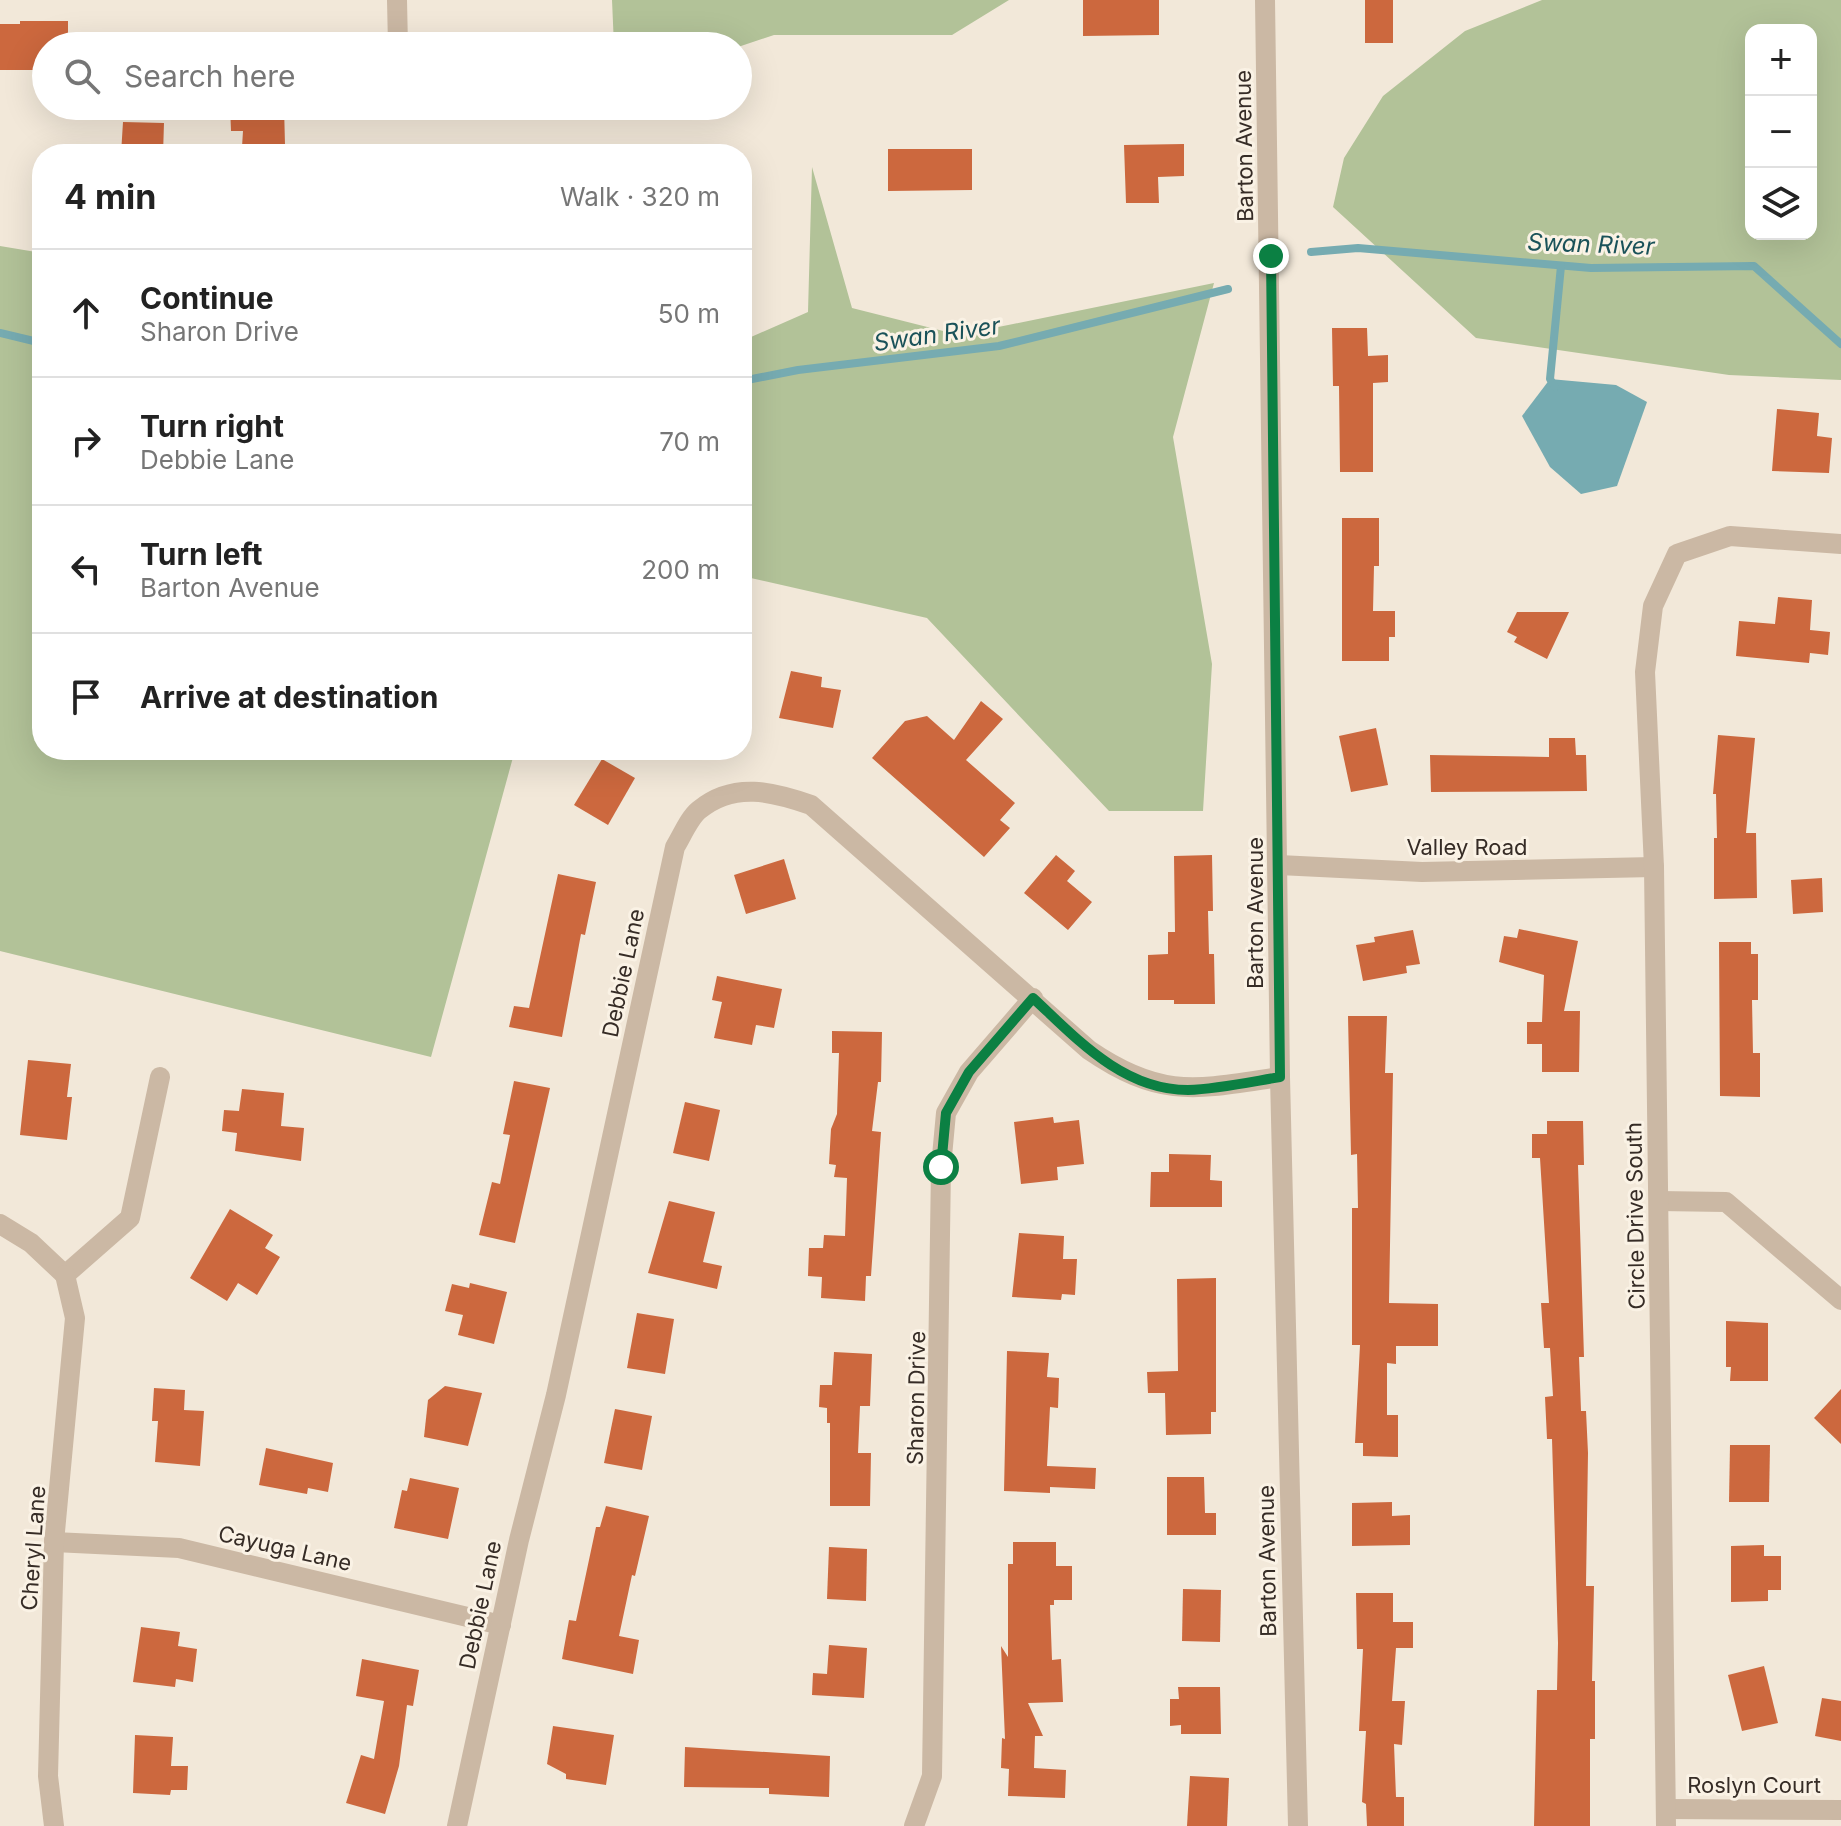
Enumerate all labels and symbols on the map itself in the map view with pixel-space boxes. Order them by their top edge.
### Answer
street label: Barton Avenue [1230,70,1258,222]
water label: Swan River [1527,227,1656,261]
route end [1253,238,1289,274]
water label: Swan River [872,311,1003,357]
street label: Valley Road [1406,834,1528,860]
street label: Barton Avenue [1242,837,1268,989]
street label: Debbie Lane [597,906,649,1040]
street label: Circle Drive South [1620,1122,1650,1310]
route start [923,1149,959,1185]
street label: Sharon Drive [902,1331,930,1465]
street label: Cheryl Lane [16,1485,50,1611]
street label: Barton Avenue [1253,1485,1281,1637]
street label: Cayuga Lane [216,1520,354,1576]
street label: Debbie Lane [454,1538,506,1672]
street label: Roslyn Court [1687,1772,1821,1798]

